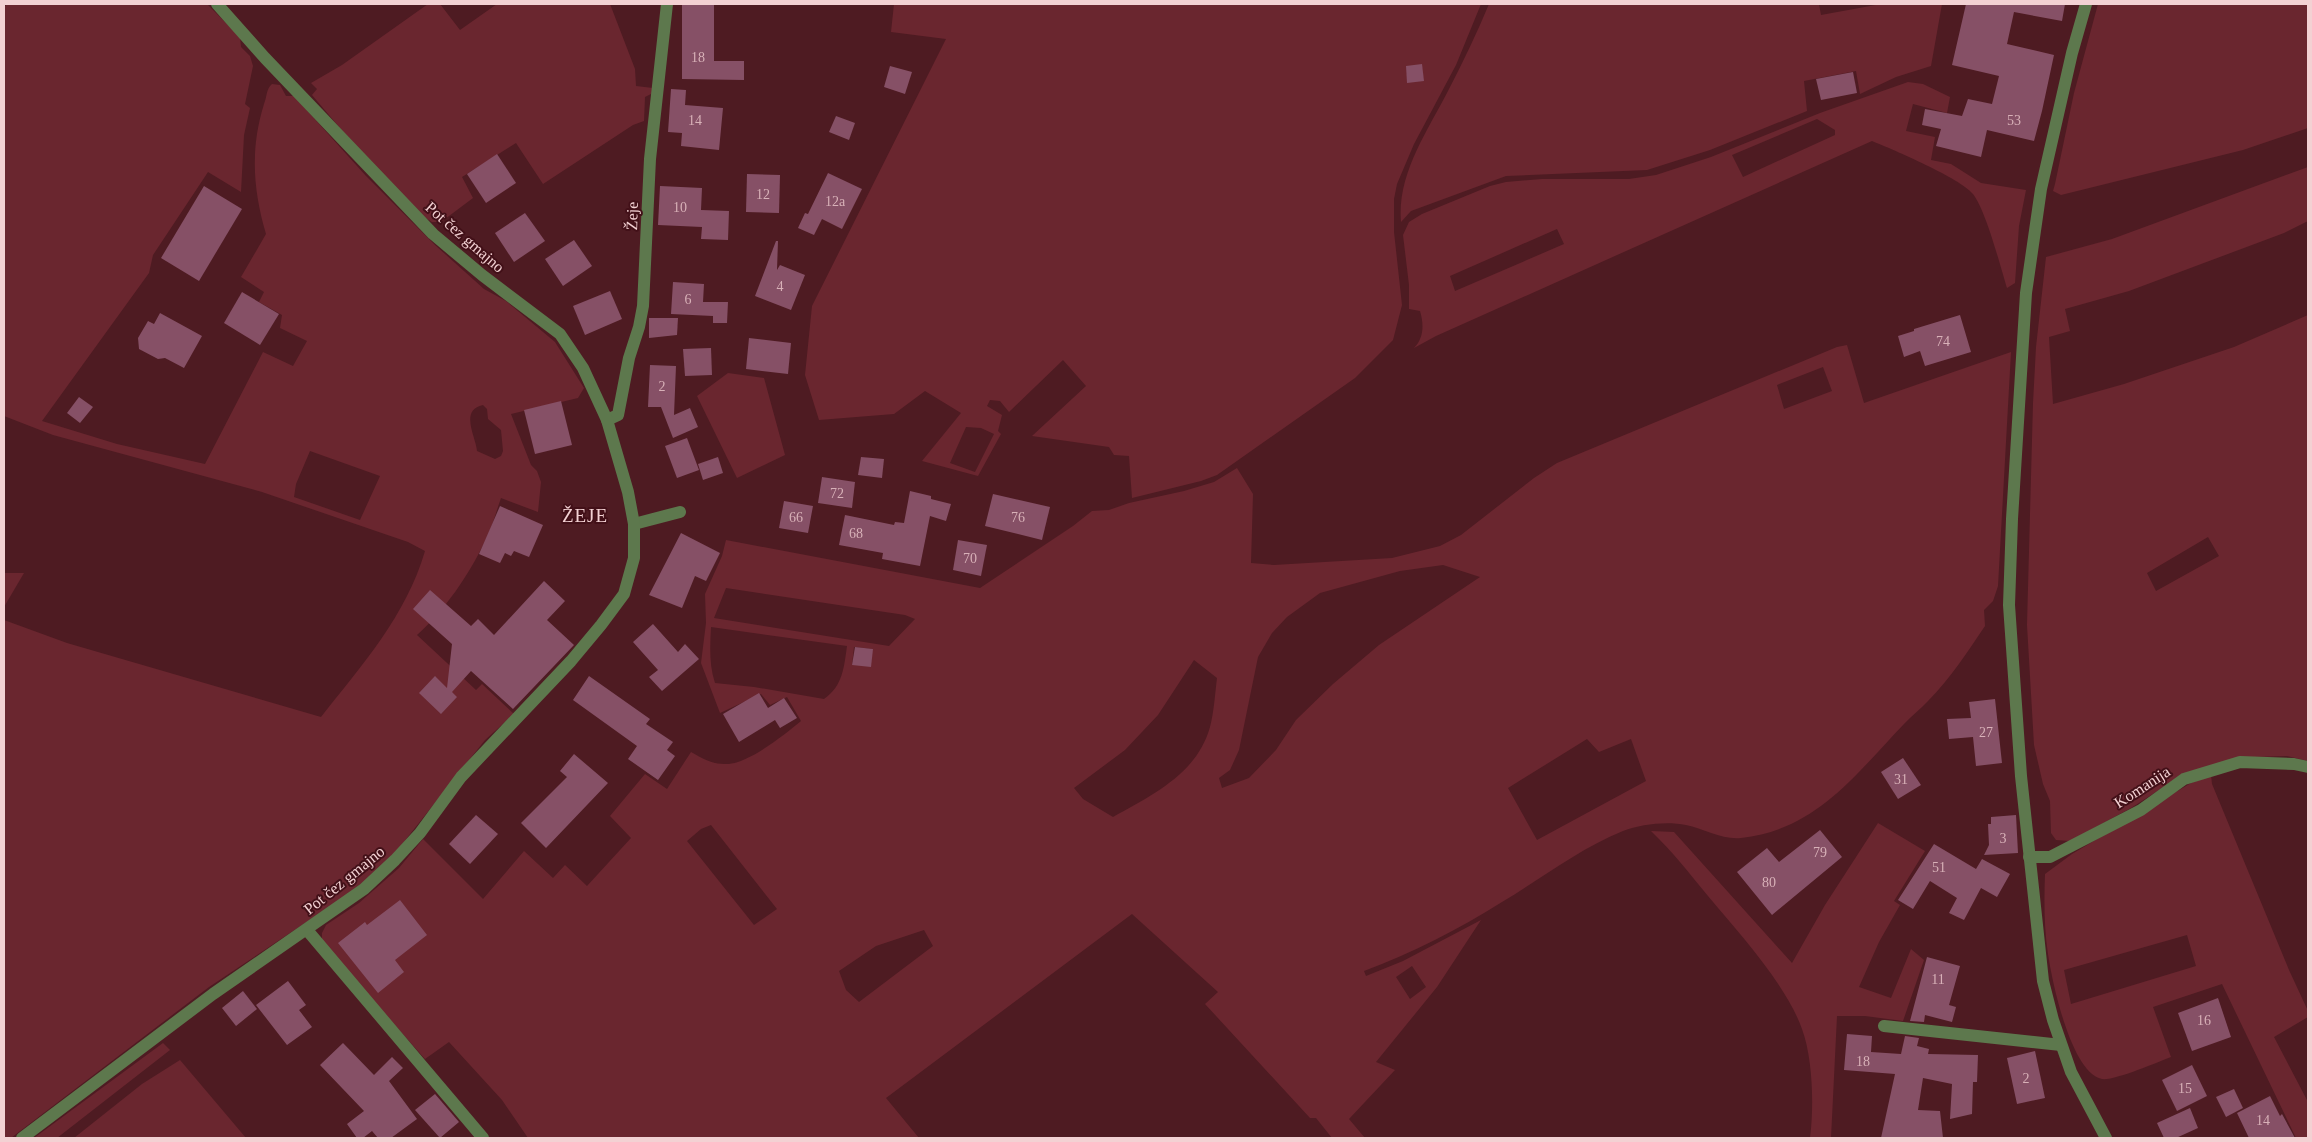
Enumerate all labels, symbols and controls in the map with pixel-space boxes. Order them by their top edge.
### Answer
house number: 18 [691,50,705,65]
house number: 14 [688,113,702,128]
house number: 53 [2007,113,2021,128]
house number: 12 [756,187,770,202]
house number: 12a [825,194,846,209]
street label: Pot čez gmajno [422,198,508,277]
house number: 10 [673,200,687,215]
street label: Žeje [622,201,642,231]
house number: 4 [777,279,784,294]
house number: 6 [685,292,692,307]
house number: 74 [1936,334,1950,349]
house number: 2 [659,379,666,394]
house number: 72 [830,486,844,501]
district label: ŽEJE [562,505,608,526]
house number: 66 [789,510,803,525]
house number: 76 [1011,510,1025,525]
house number: 68 [849,526,863,541]
house number: 70 [963,551,977,566]
house number: 27 [1979,725,1993,740]
street label: Komanija [2111,763,2174,812]
house number: 31 [1894,772,1908,787]
house number: 3 [2000,831,2007,846]
street label: Pot čez gmajno [300,842,388,918]
house number: 79 [1813,845,1827,860]
house number: 51 [1932,860,1946,875]
house number: 80 [1762,875,1776,890]
house number: 11 [1931,972,1945,987]
house number: 16 [2197,1013,2211,1028]
house number: 18 [1856,1054,1870,1069]
house number: 2 [2023,1071,2030,1086]
house number: 15 [2178,1081,2192,1096]
house number: 14 [2256,1113,2270,1128]

